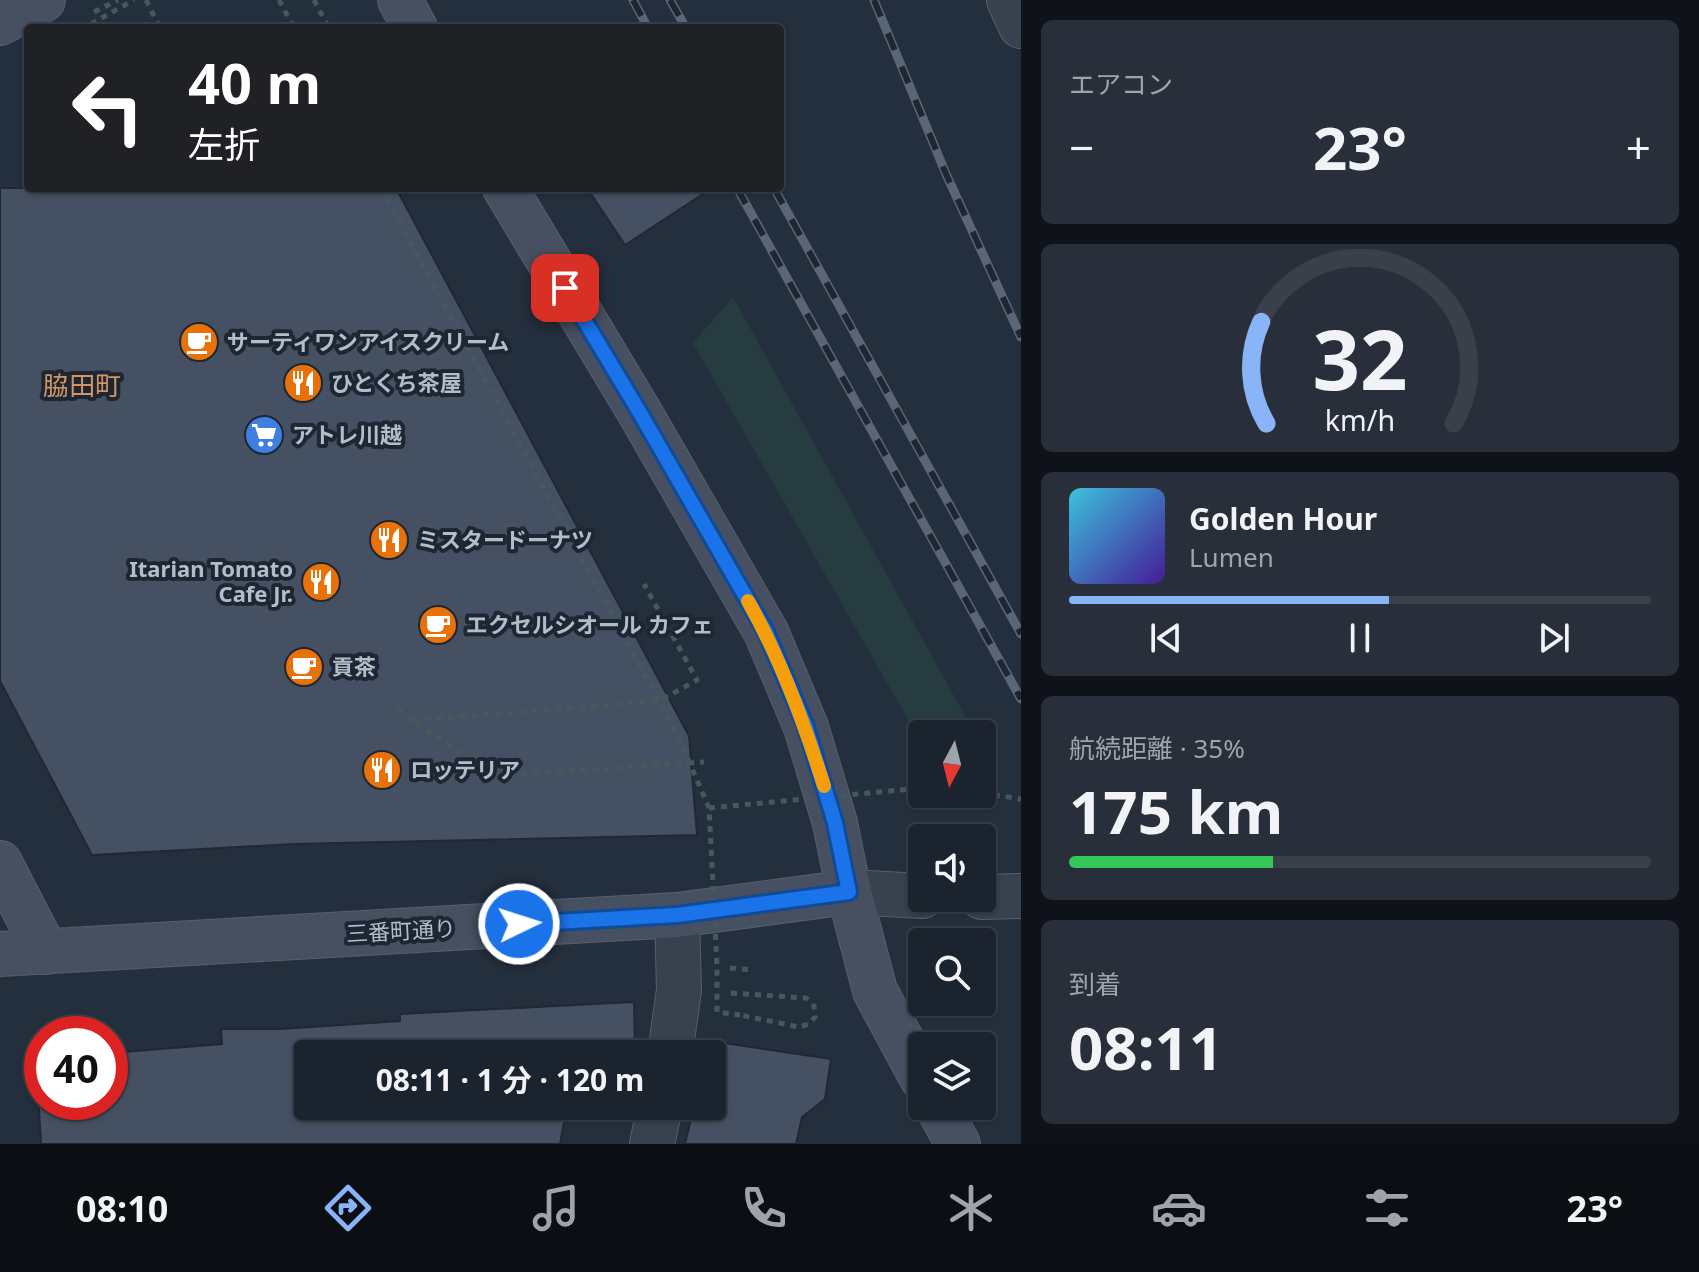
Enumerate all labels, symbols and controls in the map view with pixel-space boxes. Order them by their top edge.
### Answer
text: 40 m [188,44,321,120]
icon: left [56,56,160,160]
text: エアコン [1069,66,1173,102]
text: 23° [1313,106,1407,188]
text: − [1069,117,1094,177]
text: + [1626,117,1651,177]
text: 左折 [188,120,260,169]
pin [531,254,599,322]
icon: arrive [543,266,587,310]
text: 32 [1312,301,1408,414]
cafe icon: サーティワンアイスクリーム [178,321,220,363]
place label: サーティワンアイスクリーム [227,326,509,356]
restaurant icon: ひとくち茶屋 [282,362,324,404]
district label: 脇田町 [43,367,121,403]
place label: ひとくち茶屋 [331,367,462,397]
text: km/h [1325,400,1395,439]
supermarket icon: アトレ川越 [243,414,285,456]
place label: アトレ川越 [292,419,402,449]
text: Golden Hour [1189,498,1377,539]
restaurant icon: ミスタードーナツ [368,519,410,561]
place label: ミスタードーナツ [417,524,593,554]
text: Lumen [1189,539,1274,575]
place label: Itarian Tomato Cafe Jr. [129,553,293,608]
restaurant icon: Itarian Tomato Cafe Jr. [300,561,342,603]
cafe icon: エクセルシオール カフェ [417,604,459,646]
place label: エクセルシオール カフェ [466,609,714,639]
icon: previous [1144,616,1188,660]
icon: pause [1338,616,1382,660]
icon: next [1532,616,1576,660]
cafe icon: 貢茶 [283,646,325,688]
place label: 貢茶 [332,651,376,681]
north arrow [908,720,996,808]
map controls [908,720,996,1120]
text: 航続距離 · 35% [1069,730,1245,766]
restaurant icon: ロッテリア [361,749,403,791]
place label: ロッテリア [410,754,520,784]
text: 175 km [1069,770,1283,852]
button: sound [908,824,996,912]
position arrow [477,882,561,966]
street label: 三番町通り [345,912,457,948]
button: search [908,928,996,1016]
text: 到着 [1069,966,1121,1002]
text: 08:11 [1069,1006,1223,1088]
speed limit sign: 40 [24,1016,128,1120]
button: layers [908,1032,996,1120]
text: 08:11 · 1 分 · 120 m [376,1059,644,1100]
icon: directions [320,1180,376,1236]
icon: music [528,1180,584,1236]
icon: phone [736,1180,792,1236]
icon: climate [943,1180,999,1236]
icon: car [1151,1180,1207,1236]
icon: filters [1359,1180,1415,1236]
text: 08:10 [76,1184,168,1233]
text: 23° [1567,1184,1623,1233]

